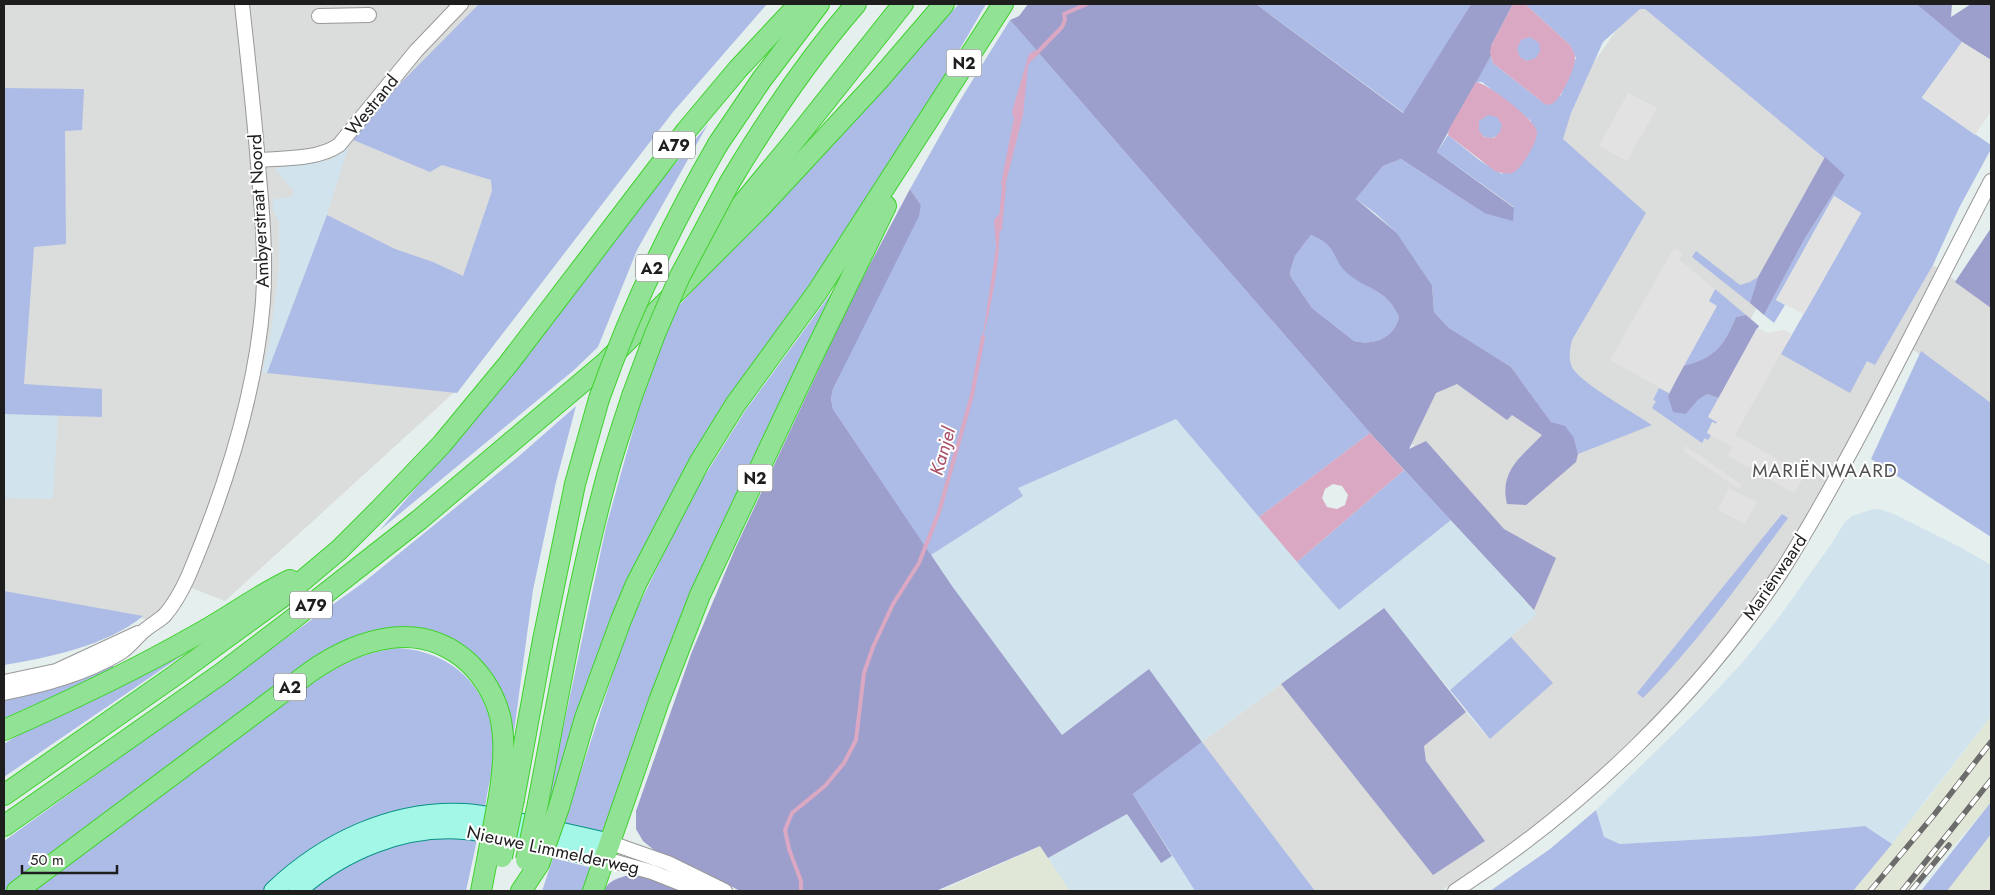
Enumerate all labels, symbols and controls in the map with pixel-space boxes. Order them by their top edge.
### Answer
road number: N2 [946,49,982,76]
street label: Westrand [339,69,405,141]
road number: A79 [653,132,695,158]
street label: Ambyerstraat Noord [242,134,276,288]
road number: A2 [636,254,668,282]
water label: Kanjel [923,423,962,478]
district label: MARIËNWAARD [1752,457,1898,484]
road number: N2 [738,464,772,492]
street label: Mariënwaard [1737,529,1813,625]
road number: A79 [290,592,332,618]
road number: A2 [274,674,306,700]
street label: Nieuwe Limmelderweg [464,819,642,881]
scale bar [22,842,118,874]
text: 50 m [30,849,64,871]

